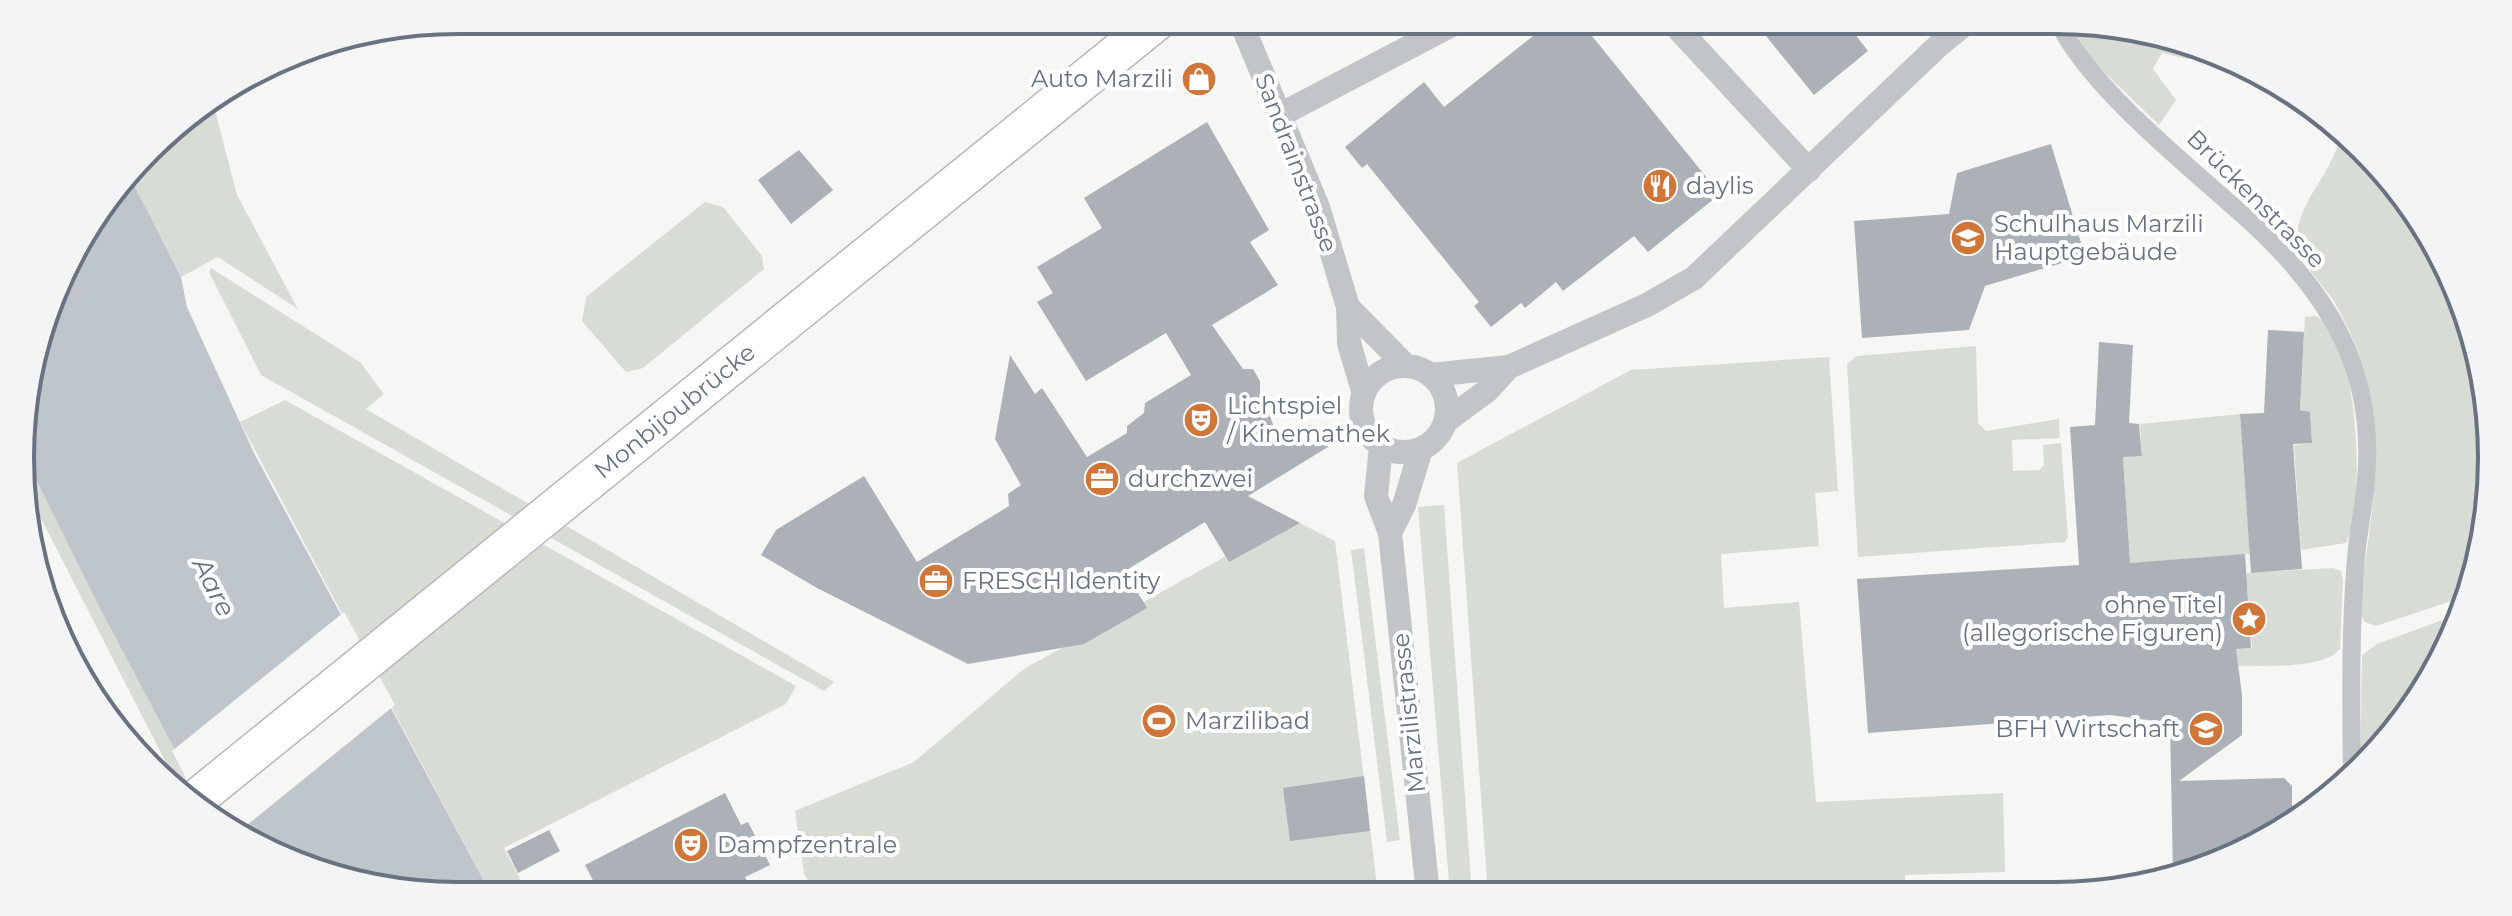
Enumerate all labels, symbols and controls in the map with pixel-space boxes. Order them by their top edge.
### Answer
shop icon: Auto Marzili [1180,60,1218,98]
place label: Auto Marzili [1031,64,1173,93]
street label: Sandrainstrasse [1249,69,1344,256]
street label: Brückenstrasse [2181,123,2332,274]
restaurant icon: daylis [1641,167,1679,205]
place label: daylis [1686,171,1754,200]
place label: Schulhaus Marzili Hauptgebäude [1994,209,2204,266]
school or university icon: Schulhaus Marzili Hauptgebäude [1949,219,1987,257]
street label: Monbijoubrücke [588,337,761,485]
place label: Lichtspiel / Kinemathek [1226,391,1391,448]
theatre icon: Lichtspiel / Kinemathek [1182,401,1220,439]
office icon: durchzwei [1083,460,1121,498]
place label: durchzwei [1128,464,1253,493]
water label: Aare [185,550,242,622]
office icon: FRESCH Identity [917,562,955,600]
place label: FRESCH Identity [962,566,1160,595]
place label: ohne Titel (allegorische Figuren) [1962,590,2223,647]
place icon: ohne Titel (allegorische Figuren) [2230,600,2268,638]
street label: Marzilistrasse [1386,632,1431,794]
sports icon: Marzilibad [1140,702,1178,740]
place label: Marzilibad [1185,706,1310,735]
school or university icon: BFH Wirtschaft [2187,710,2225,748]
place label: BFH Wirtschaft [1995,714,2180,743]
theatre icon: Dampfzentrale [672,826,710,864]
place label: Dampfzentrale [717,830,897,859]

